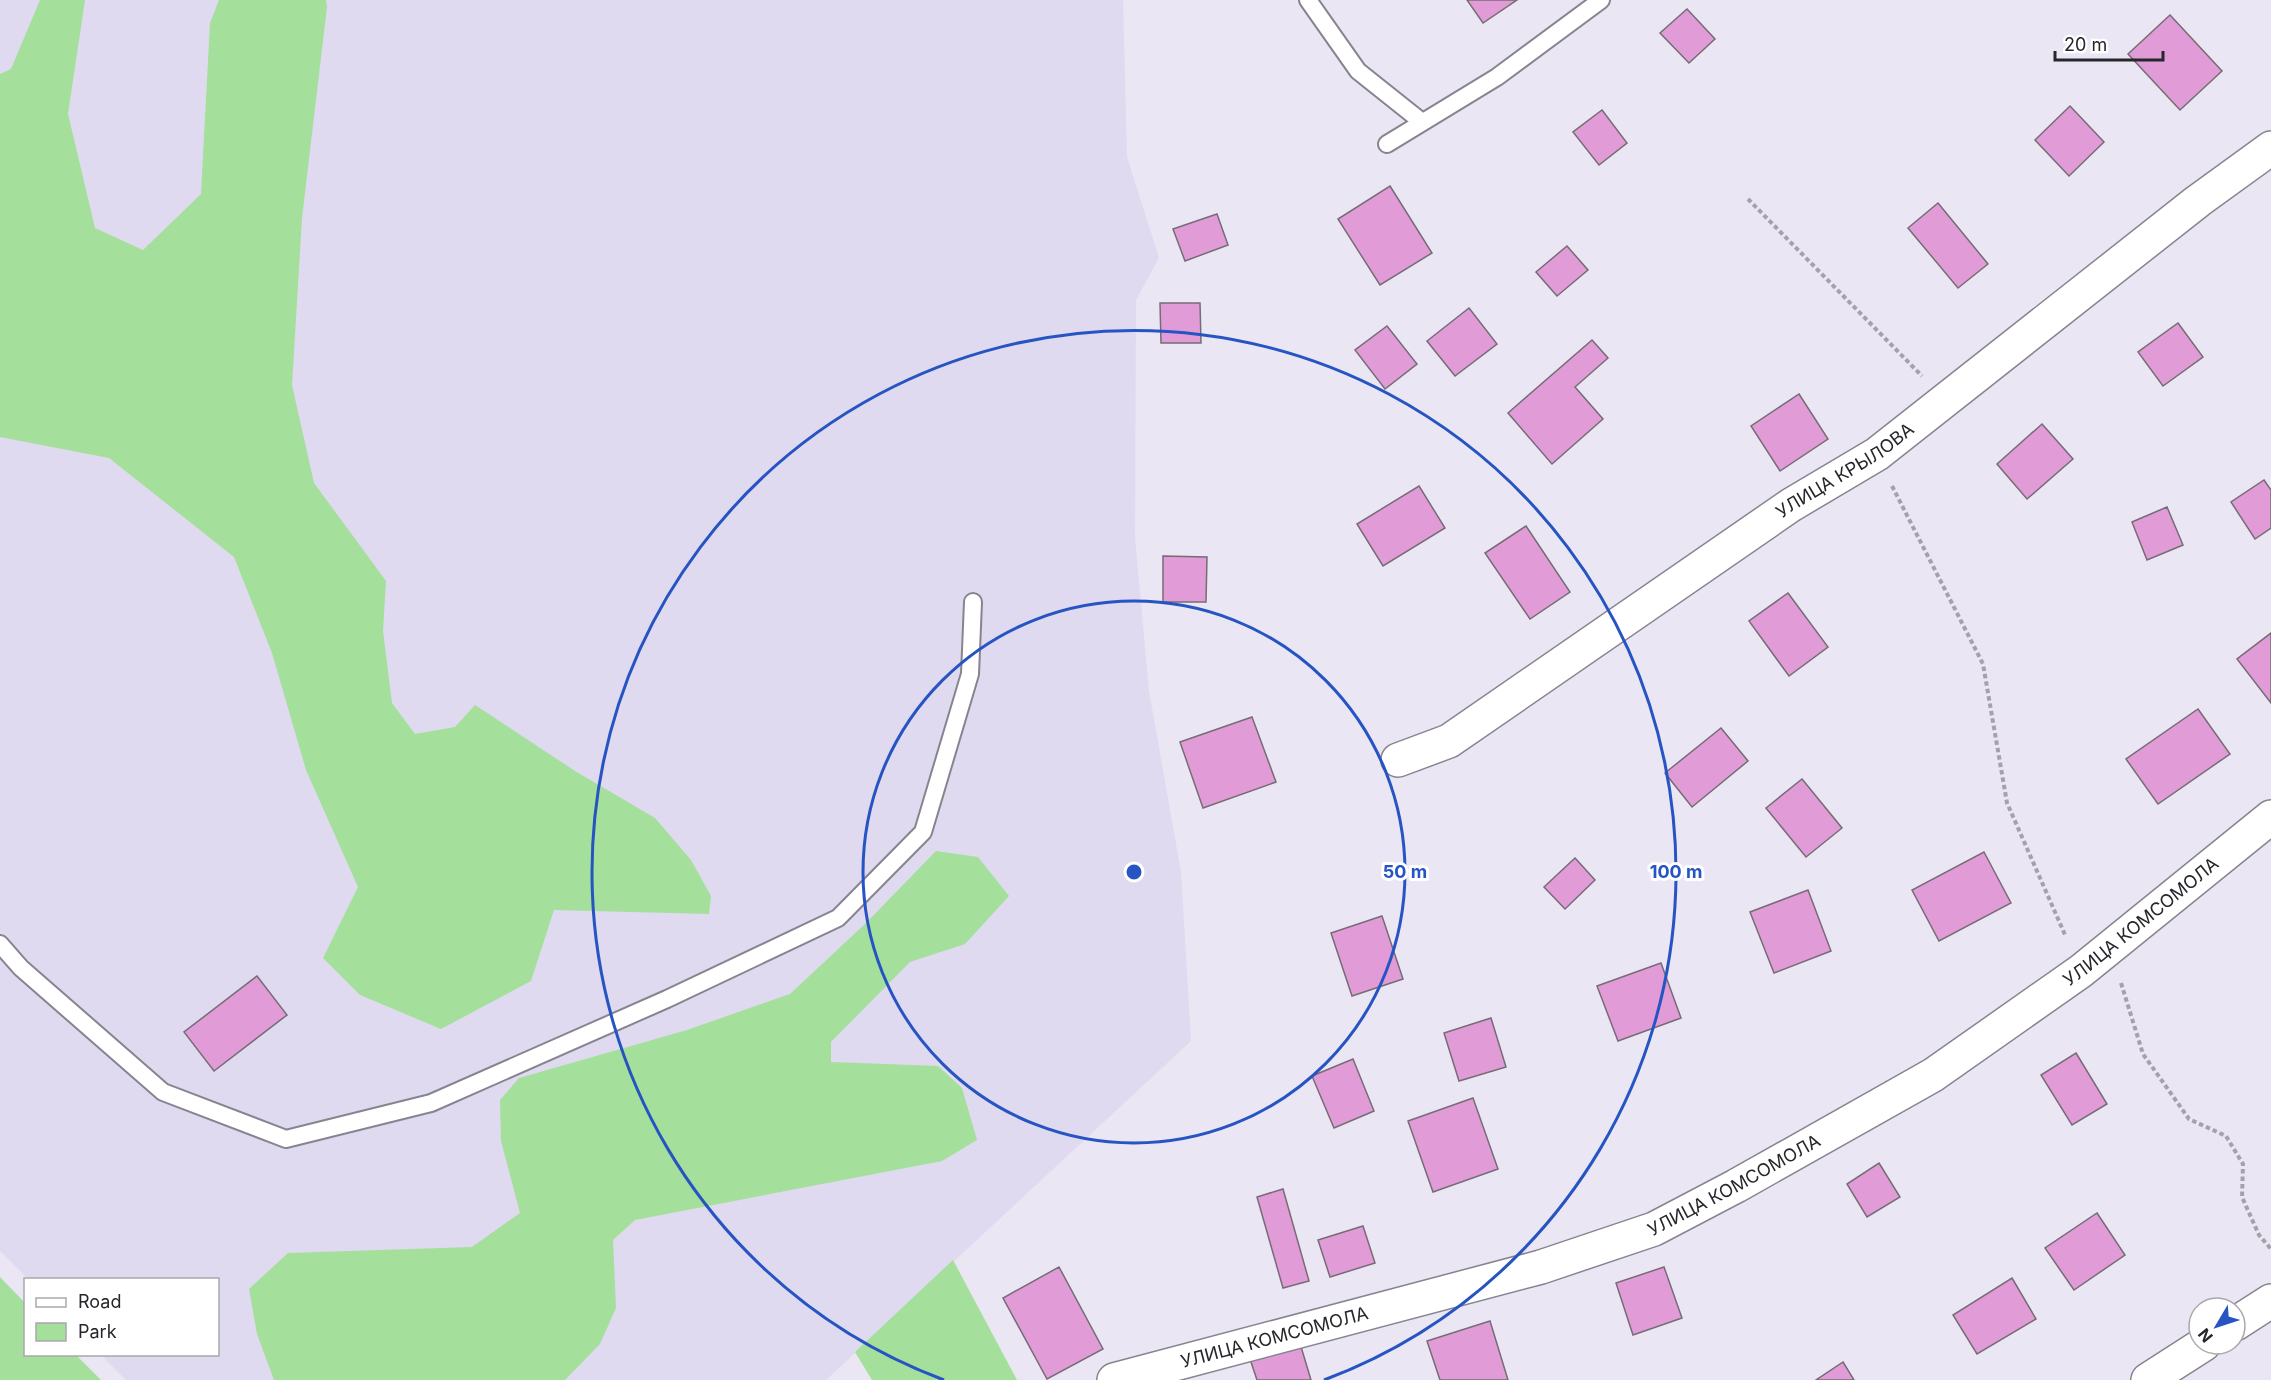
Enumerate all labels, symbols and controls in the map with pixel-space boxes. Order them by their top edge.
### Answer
scale bar [2055,24,2163,62]
text: 20 m [2064,34,2107,55]
street label: УЛИЦА КРЫЛОВА [1772,418,1918,522]
street label: УЛИЦА КОМСОМОЛА [2059,853,2223,990]
text: 50 m [1383,861,1427,882]
text: 100 m [1650,861,1702,882]
centre of rings [1124,862,1144,882]
street label: УЛИЦА КОМСОМОЛА [1644,1130,1824,1240]
legend [24,1278,219,1356]
text: Road [78,1291,121,1312]
north arrow [2187,1296,2247,1356]
street label: УЛИЦА КОМСОМОЛА [1178,1302,1370,1372]
text: Park [78,1321,117,1342]
text: N [2194,1324,2217,1346]

